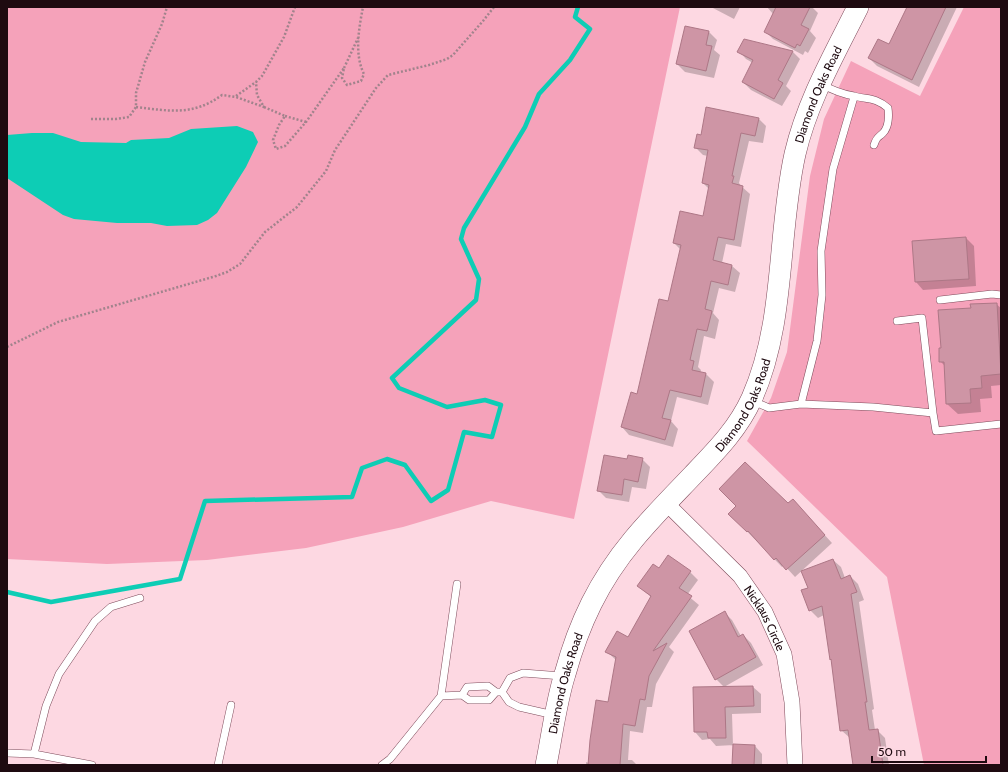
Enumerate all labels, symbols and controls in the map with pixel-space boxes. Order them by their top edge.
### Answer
street label: Diamond Oaks Road [791,43,845,145]
street label: Diamond Oaks Road [711,357,773,454]
street label: Nicklaus Circle [741,582,789,653]
street label: Diamond Oaks Road [544,630,585,735]
scale bar [872,738,986,764]
text: 50 m [878,744,906,759]

